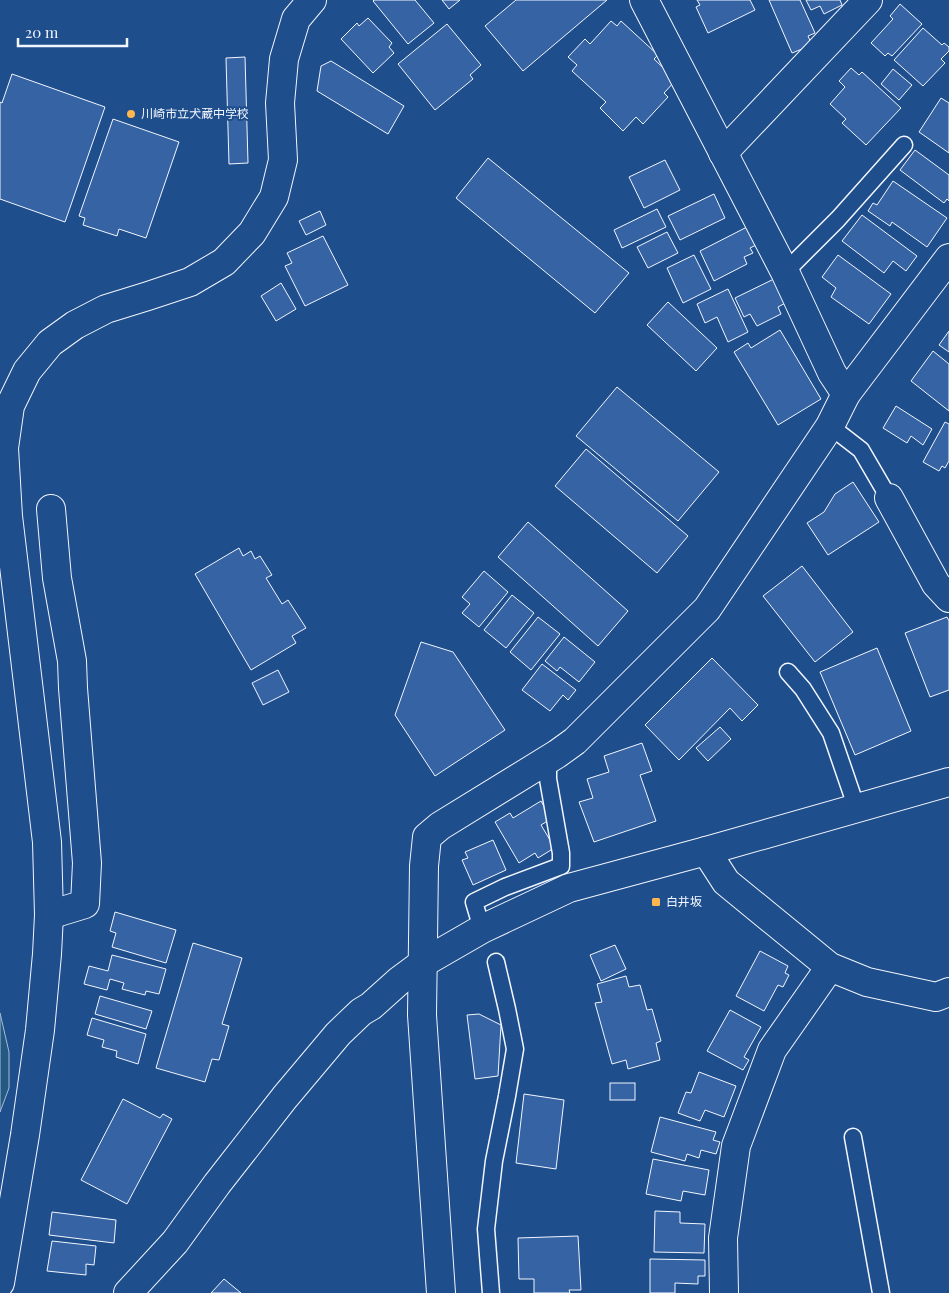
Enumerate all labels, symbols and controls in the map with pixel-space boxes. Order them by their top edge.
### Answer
scale bar [18,15,126,47]
text: 20 m [25,22,59,42]
place label: 川崎市立犬蔵中学校 [141,105,249,121]
marker: 川崎市立犬蔵中学校 [125,108,137,120]
place label: 白井坂 [666,893,702,909]
marker: 白井坂 [650,896,662,908]

